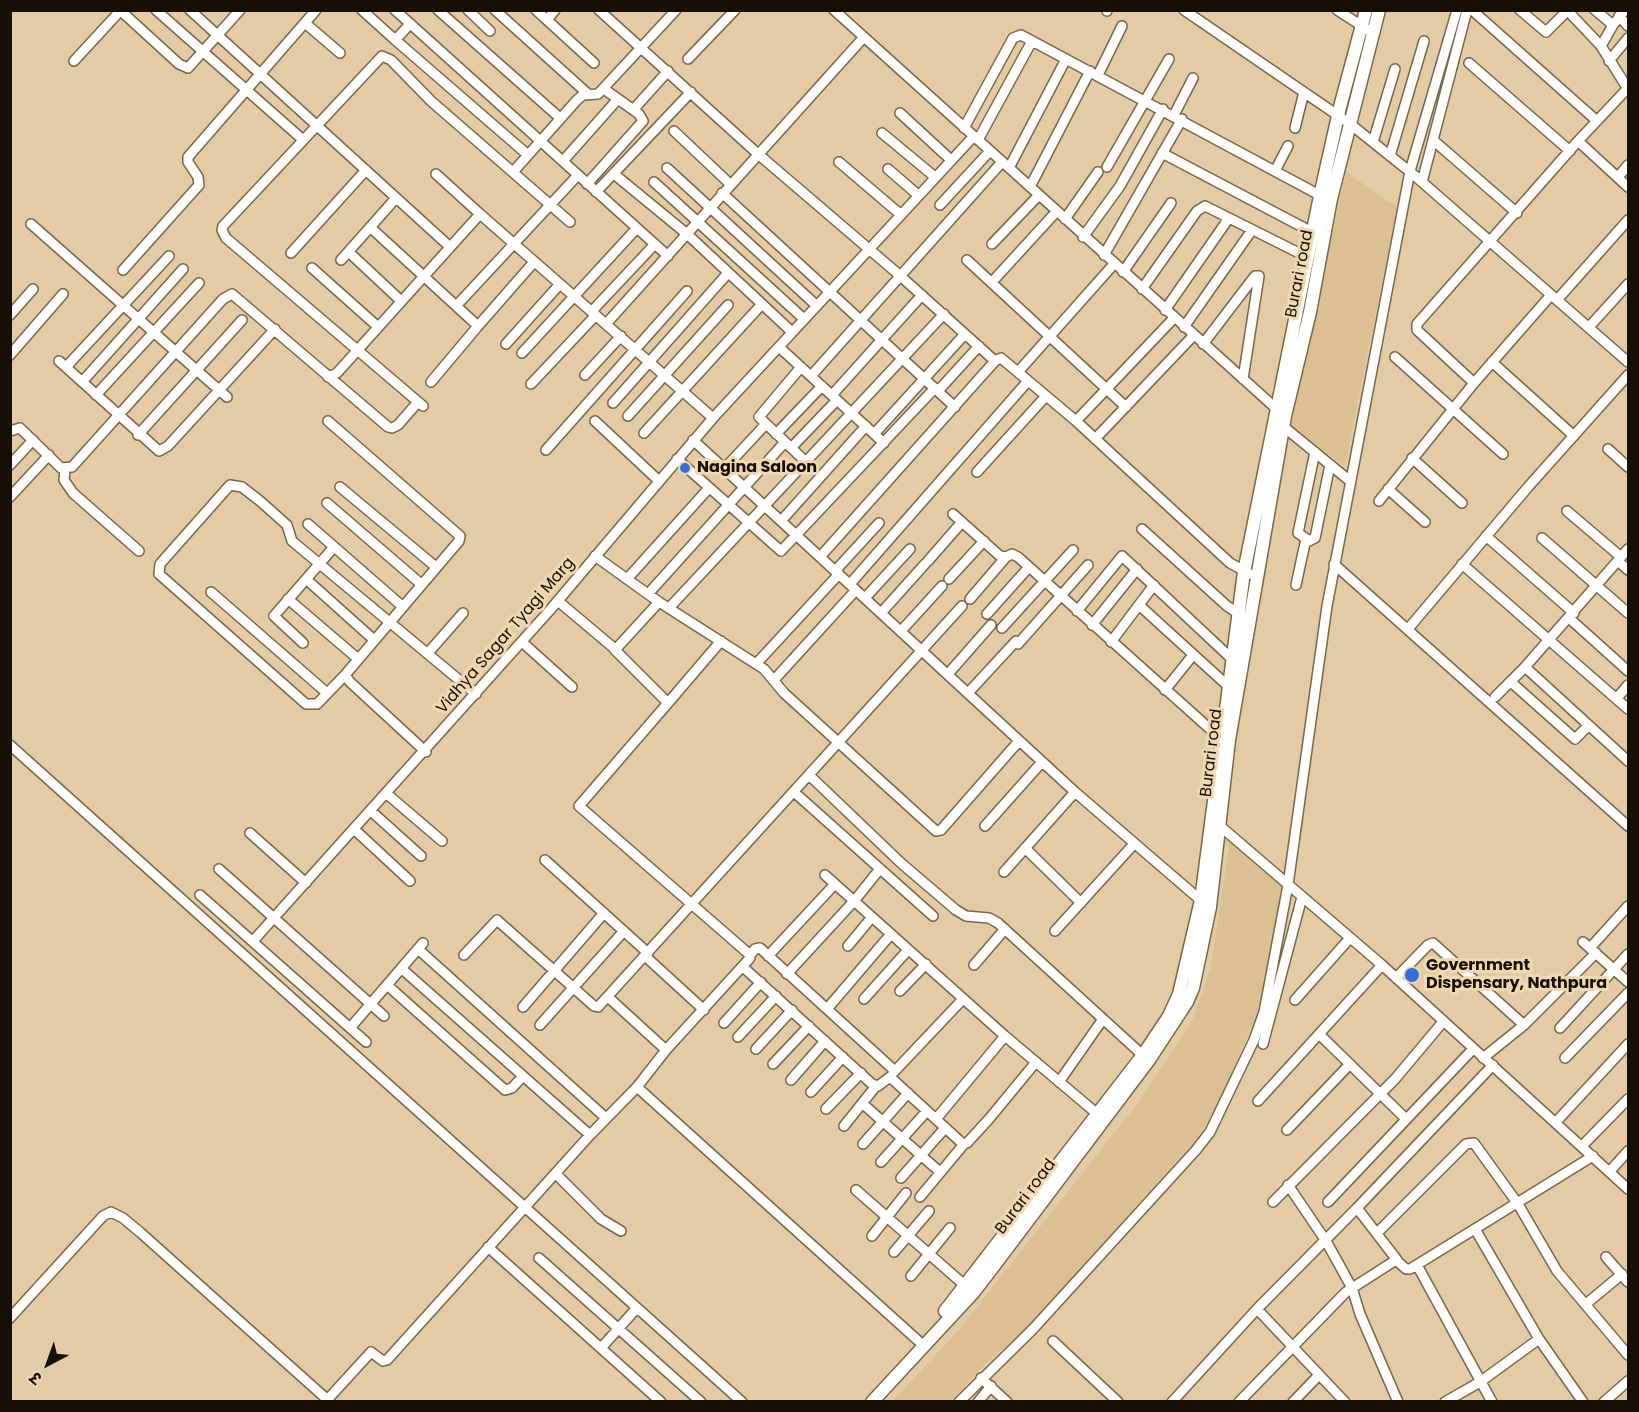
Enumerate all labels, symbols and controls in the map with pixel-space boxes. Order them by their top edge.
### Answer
street label: Burari road [1282,229,1318,319]
place label: Nagina Saloon [697,458,817,478]
marker: Nagina Saloon [678,461,692,475]
street label: Vidhya Sagar Tyagi Marg [433,554,579,718]
street label: Burari road [1197,708,1227,798]
place label: Government Dispensary, Nathpura [1426,956,1607,994]
marker: Government Dispensary, Nathpura [1403,966,1421,984]
street label: Burari road [992,1156,1060,1238]
north arrow [18,1334,78,1394]
text: उ [25,1366,47,1390]

